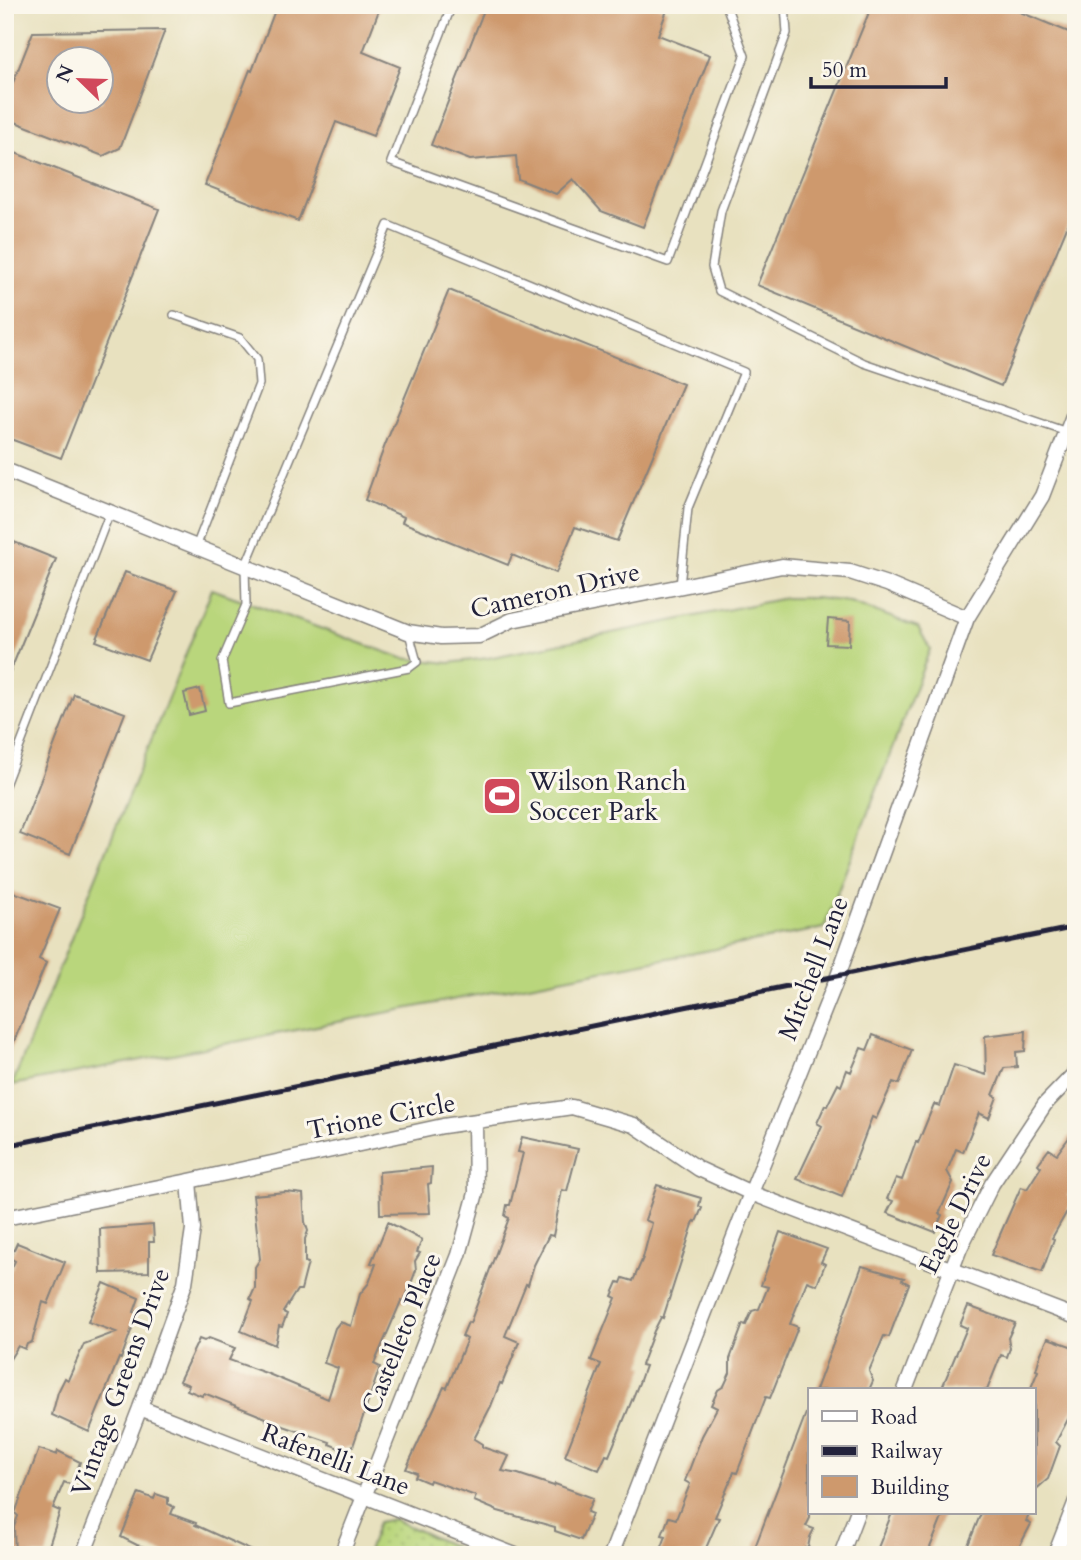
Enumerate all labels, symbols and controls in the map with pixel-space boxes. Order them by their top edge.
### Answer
north arrow [46,46,116,116]
scale bar [811,46,946,90]
text: 50 m [822,56,867,85]
text: N [50,61,81,86]
street label: Cameron Drive [467,554,643,627]
place label: Wilson Ranch Soccer Park [528,764,686,829]
sports icon: Wilson Ranch Soccer Park [481,775,523,817]
street label: Mitchell Lane [770,891,857,1045]
street label: Trione Circle [304,1085,458,1148]
street label: Eagle Drive [911,1147,1000,1279]
street label: Castelleto Place [353,1247,450,1419]
street label: Vintage Greens Drive [63,1263,178,1501]
legend [808,1388,1036,1514]
text: Road [871,1403,917,1432]
street label: Rafenelli Lane [256,1415,415,1504]
text: Railway [871,1437,943,1466]
text: Building [871,1473,949,1502]

